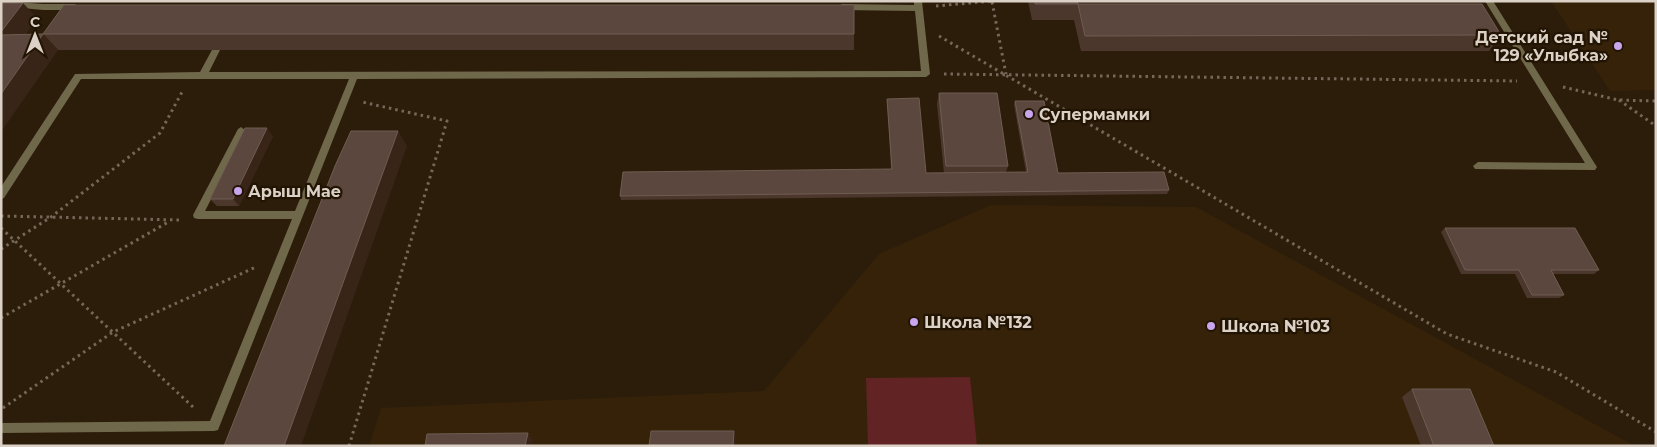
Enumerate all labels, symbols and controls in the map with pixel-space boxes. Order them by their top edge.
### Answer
north arrow [10,10,60,60]
text: С [30,13,40,31]
place label: Детский сад № 129 «Улыбка» [1475,28,1608,65]
marker: Детский сад № 129 «Улыбка» [1612,40,1624,52]
place label: Супермамки [1039,105,1150,124]
marker: Супермамки [1023,108,1035,120]
place label: Арыш Мае [248,182,341,201]
marker: Арыш Мае [232,185,244,197]
place label: Школа №132 [924,313,1032,332]
marker: Школа №132 [908,316,920,328]
place label: Школа №103 [1221,317,1330,336]
marker: Школа №103 [1205,320,1217,332]

